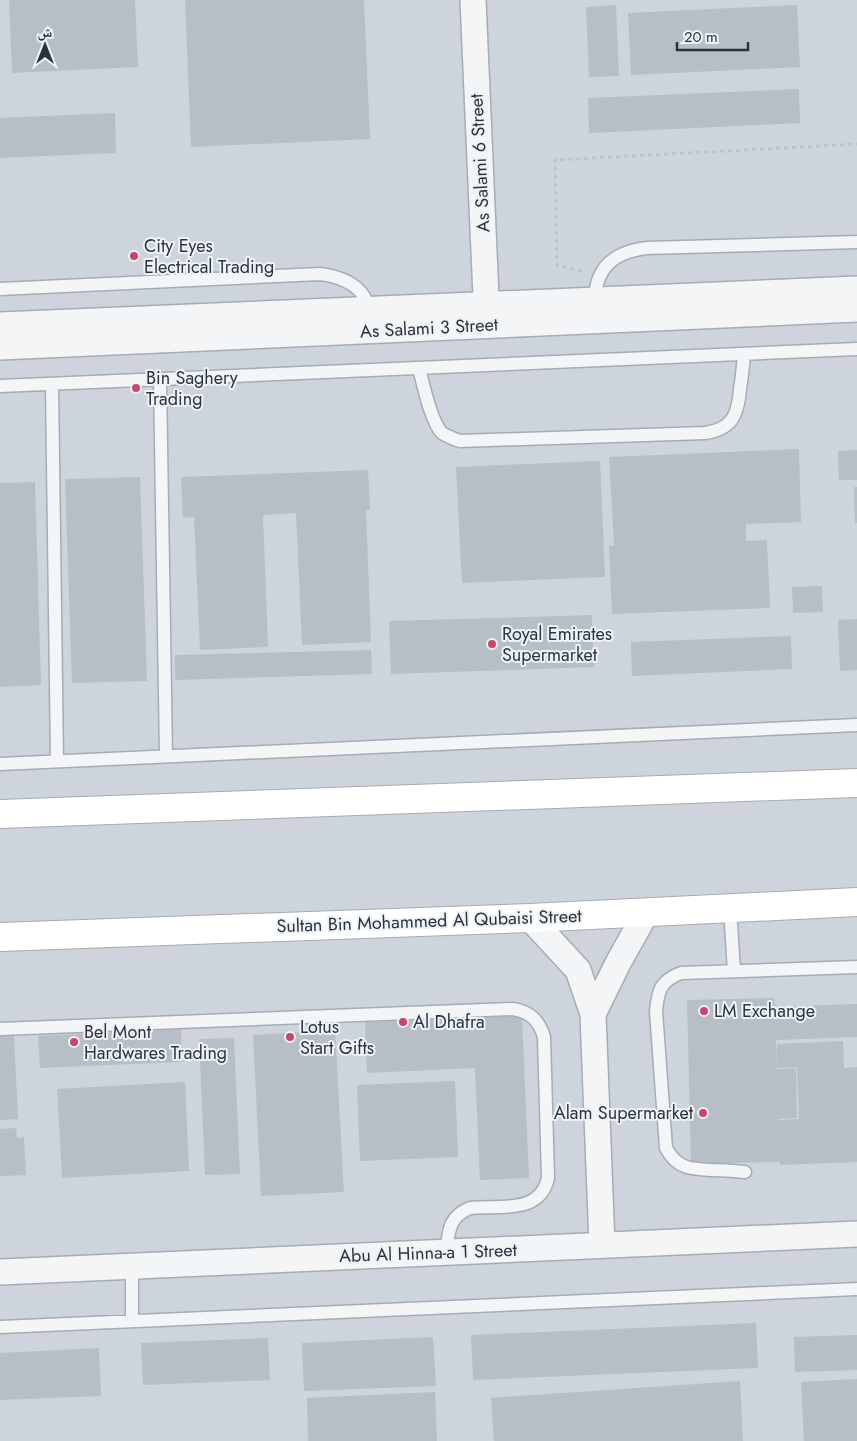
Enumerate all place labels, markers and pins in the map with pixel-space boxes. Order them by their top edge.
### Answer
place label: City Eyes Electrical Trading [144,233,274,280]
marker: City Eyes Electrical Trading [128,250,140,262]
place label: Bin Saghery Trading [146,365,238,412]
marker: Bin Saghery Trading [130,382,142,394]
place label: Royal Emirates Supermarket [502,621,612,668]
marker: Royal Emirates Supermarket [486,638,498,650]
place label: LM Exchange [714,998,815,1024]
marker: LM Exchange [698,1005,710,1017]
place label: Al Dhafra [413,1009,485,1035]
place label: Lotus Start Gifts [300,1014,374,1061]
marker: Al Dhafra [397,1016,409,1028]
place label: Bel Mont Hardwares Trading [84,1019,227,1066]
marker: Lotus Start Gifts [284,1031,296,1043]
marker: Bel Mont Hardwares Trading [68,1036,80,1048]
place label: Alam Supermarket [554,1100,694,1126]
marker: Alam Supermarket [697,1107,709,1119]

